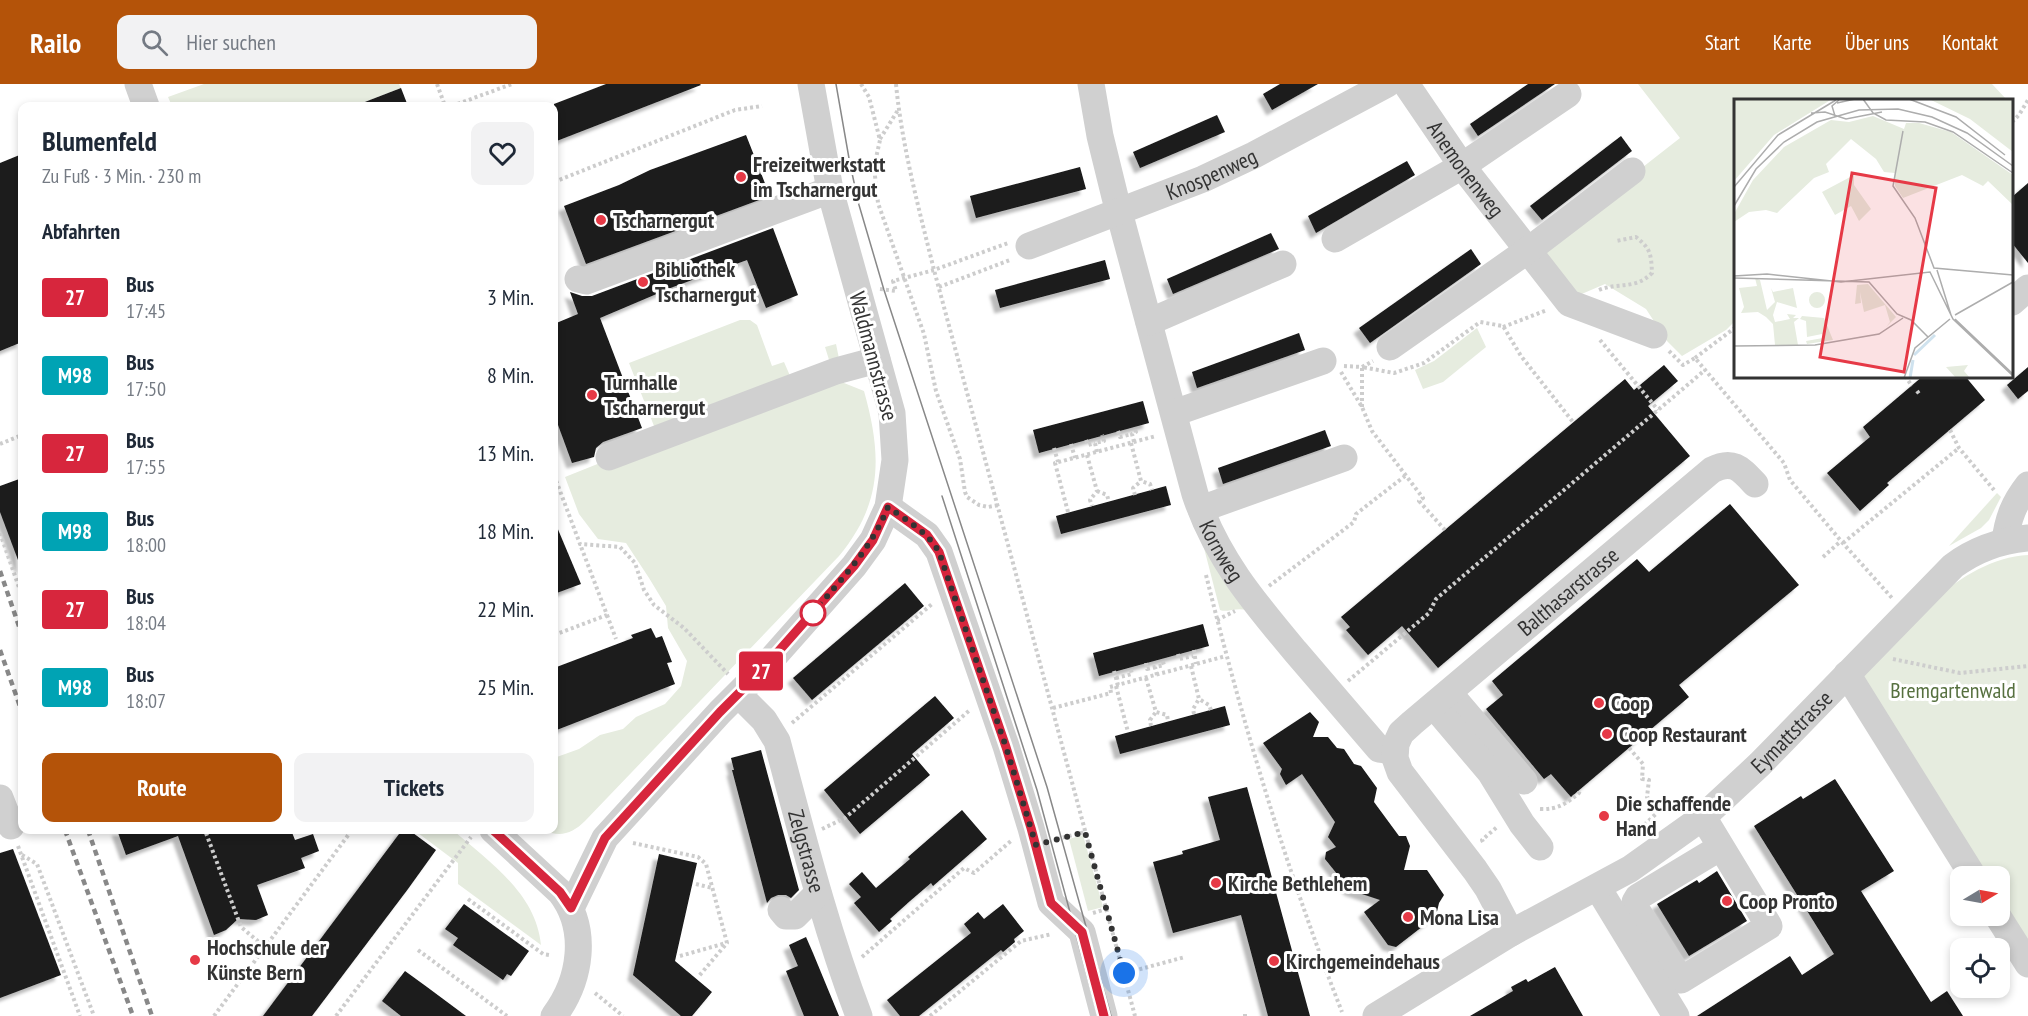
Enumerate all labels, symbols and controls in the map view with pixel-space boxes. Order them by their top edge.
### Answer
search box [117,15,537,69]
text: Railo [30,24,81,61]
icon: search [138,26,171,59]
text: Hier suchen [186,28,276,56]
text: Start [1705,29,1740,56]
text: Karte [1773,29,1812,56]
text: Über uns [1845,29,1909,56]
text: Kontakt [1942,29,1998,56]
inset map [1734,99,2013,378]
street label: Anemonenweg [1421,115,1511,223]
text: Blumenfeld [42,122,157,159]
button: heart [471,122,534,185]
street label: Knospenweg [1162,142,1261,206]
place label: Freizeitwerkstatt im Tscharnergut [753,150,886,203]
text: Zu Fuß · 3 Min. · 230 m [42,163,201,189]
marker: Freizeitwerkstatt im Tscharnergut [734,170,748,184]
place label: Tscharnergut [613,206,715,234]
marker: Tscharnergut [594,213,608,227]
text: Abfahrten [42,217,120,245]
place label: Bibliothek Tscharnergut [655,255,757,308]
text: Bus [126,270,154,298]
marker: Bibliothek Tscharnergut [636,275,650,289]
text: 3 Min. [487,283,534,311]
text: 27 [65,284,85,311]
street label: Waldmannstrasse [843,289,905,423]
text: 17:45 [126,298,166,324]
text: Bus [126,348,154,376]
text: 8 Min. [487,361,534,389]
text: M98 [58,362,92,389]
place label: Turnhalle Tscharnergut [604,368,706,421]
text: 17:50 [126,376,166,402]
marker: Turnhalle Tscharnergut [585,388,599,402]
text: Bus [126,426,154,454]
text: 13 Min. [477,439,534,467]
text: 27 [65,440,85,467]
text: 17:55 [126,454,166,480]
text: Bus [126,504,154,532]
street label: Kornweg [1193,516,1250,587]
text: 18 Min. [477,517,534,545]
text: M98 [58,518,92,545]
text: 18:00 [126,532,166,558]
street label: Balthasarstrasse [1512,541,1624,642]
text: Bus [126,582,154,610]
text: 22 Min. [477,595,534,623]
text: 27 [65,596,85,623]
unlabelled marker [800,600,826,626]
text: 18:04 [126,610,166,636]
line badge: 27 [734,652,788,690]
text: 27 [751,658,771,685]
text: Bus [126,660,154,688]
text: 25 Min. [477,673,534,701]
text: M98 [58,674,92,701]
park label: Bremgartenwald [1890,676,2016,704]
street label: Eymattstrasse [1745,684,1838,780]
text: 18:07 [126,688,166,714]
place label: Coop [1611,689,1650,717]
marker: Coop [1592,696,1606,710]
place label: Coop Restaurant [1619,720,1747,748]
marker: Coop Restaurant [1600,727,1614,741]
button: Route [42,753,282,822]
button: Tickets [294,753,534,822]
place label: Die schaffende Hand [1616,789,1731,842]
street label: Zelgstrasse [782,806,832,896]
marker: Die schaffende Hand [1597,809,1611,823]
north arrow [1950,866,2010,926]
map controls [1950,866,2010,998]
place label: Kirche Bethlehem [1228,869,1367,897]
marker: Kirche Bethlehem [1209,876,1223,890]
place label: Coop Pronto [1739,887,1835,915]
marker: Coop Pronto [1720,894,1734,908]
place label: Mona Lisa [1420,903,1499,931]
marker: Mona Lisa [1401,910,1415,924]
place label: Hochschule der Künste Bern [207,933,327,986]
button: locate [1950,938,2010,998]
place label: Kirchgemeindehaus [1286,947,1440,975]
marker: Hochschule der Künste Bern [188,953,202,967]
marker: Kirchgemeindehaus [1267,954,1281,968]
your location [1109,958,1139,988]

